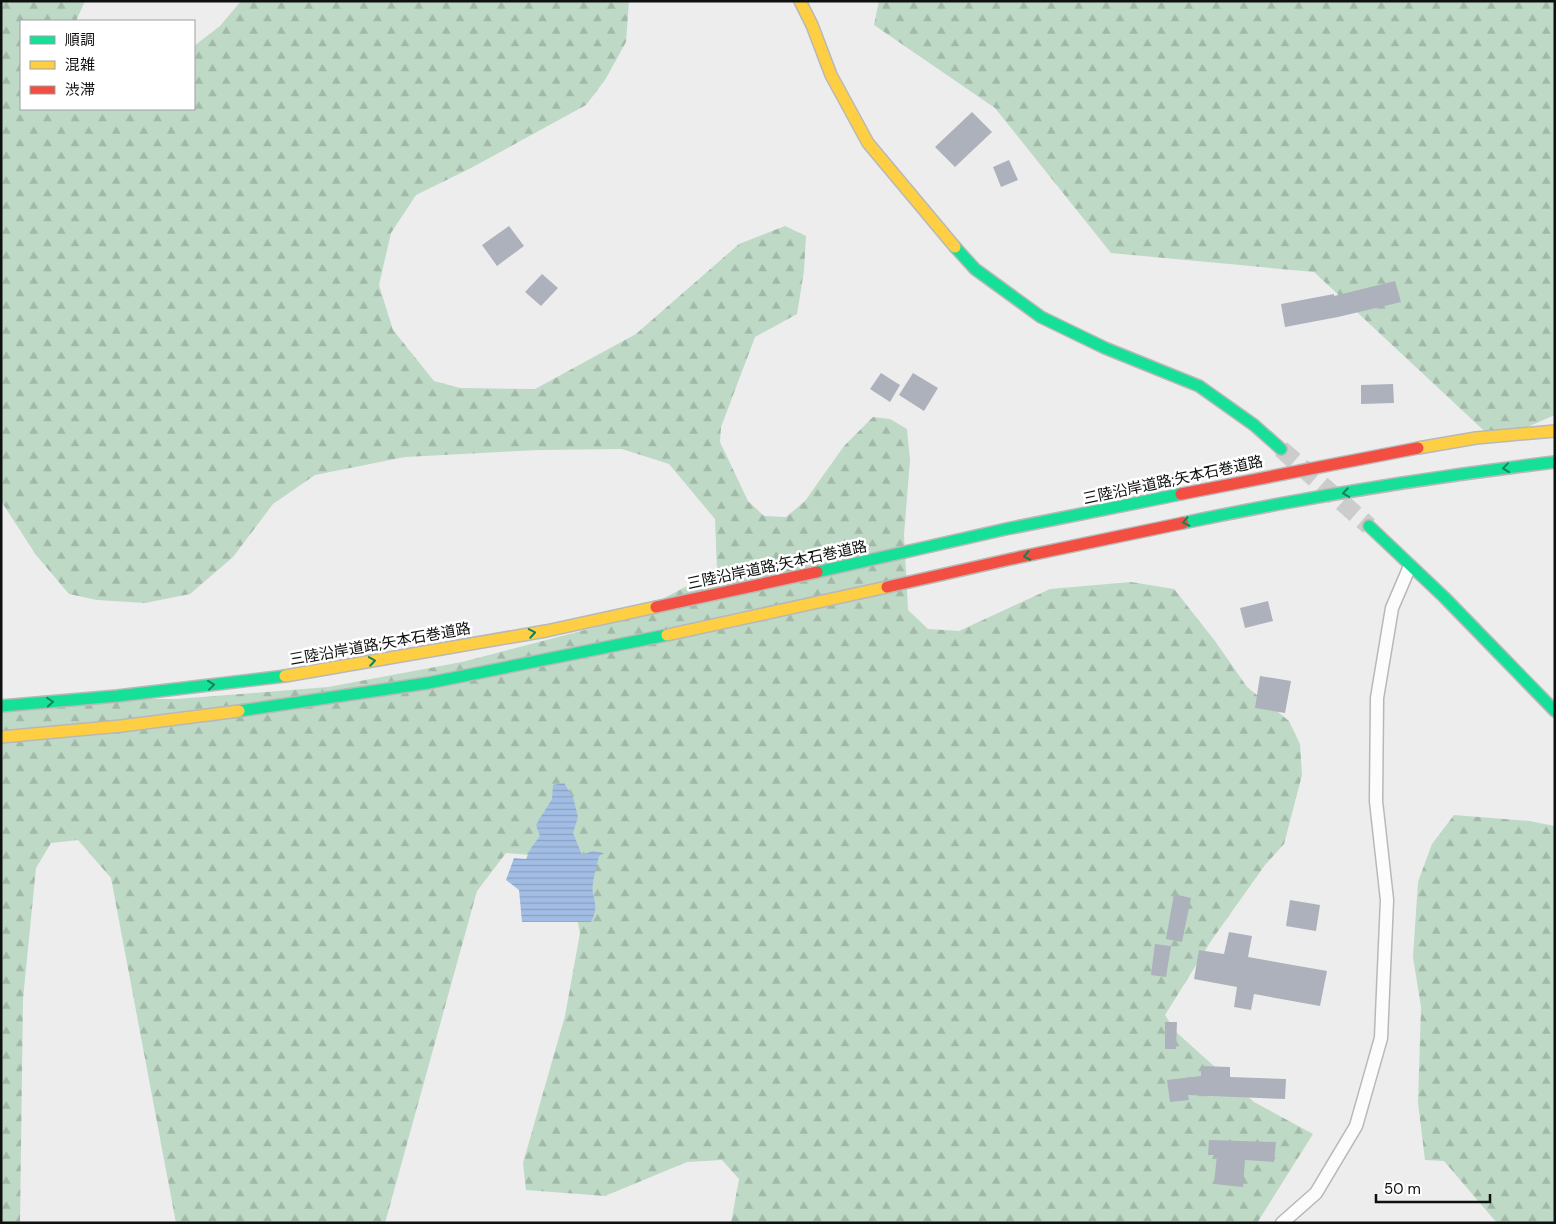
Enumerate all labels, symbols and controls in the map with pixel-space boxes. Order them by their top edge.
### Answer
legend [20,20,195,110]
text: 順調 [65,30,95,50]
text: 混雑 [65,55,95,75]
text: 渋滞 [65,80,95,100]
street label: 三陸沿岸道路;矢本石巻道路 [1081,451,1265,509]
one-way arrow [1502,462,1510,473]
one-way arrow [1341,487,1350,497]
one-way arrow [1182,517,1190,527]
street label: 三陸沿岸道路;矢本石巻道路 [685,536,869,594]
one-way arrow [1023,550,1031,561]
street label: 三陸沿岸道路;矢本石巻道路 [288,618,472,670]
one-way arrow [528,628,537,639]
one-way arrow [368,656,376,667]
one-way arrow [208,680,216,691]
one-way arrow [46,697,54,708]
scale bar [1376,1172,1490,1204]
text: 50 m [1384,1179,1421,1199]

